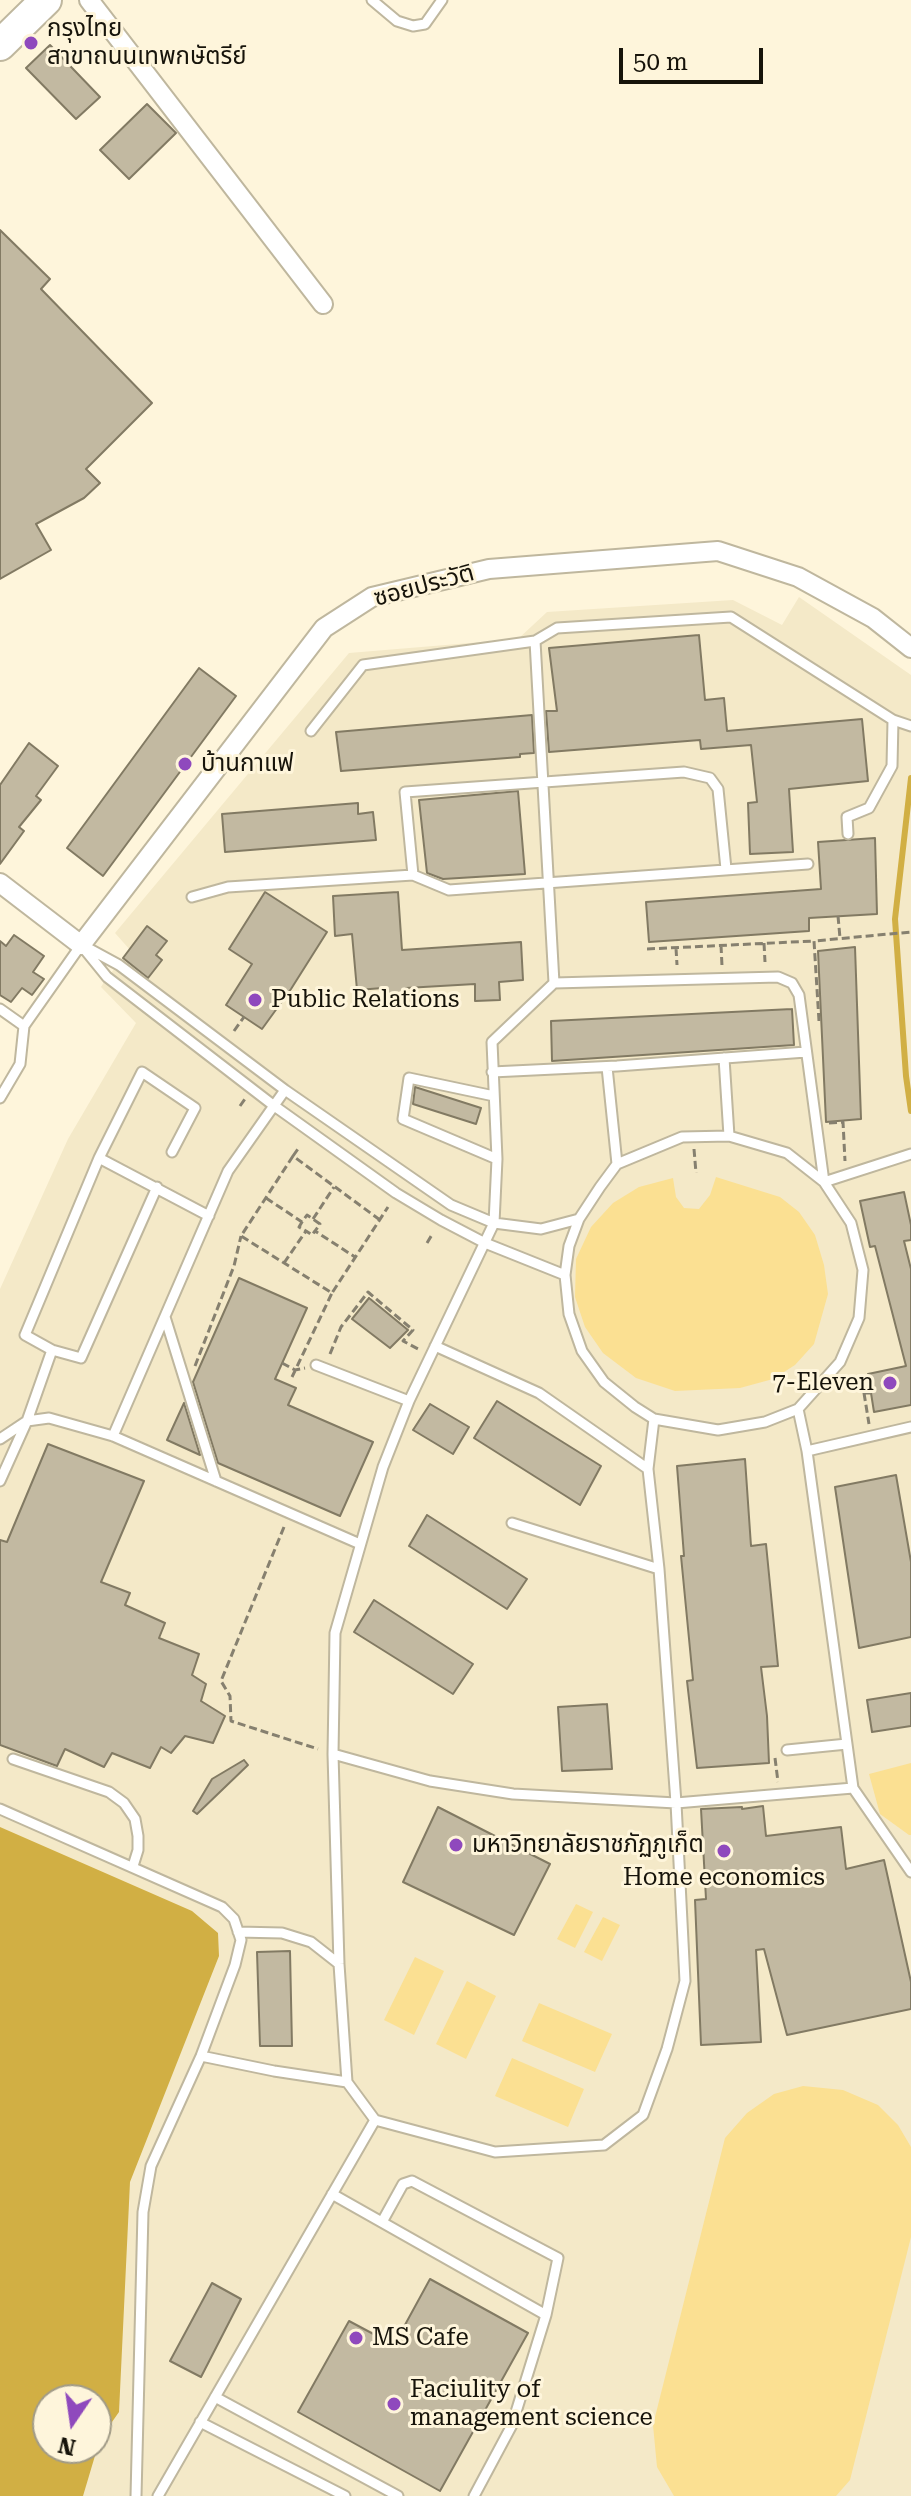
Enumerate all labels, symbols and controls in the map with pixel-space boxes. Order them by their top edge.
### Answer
place label: กรุงไทย สาขาถนนเทพกษัตรีย์ [47,15,247,71]
scale bar [623,32,767,82]
marker: กรุงไทย สาขาถนนเทพกษัตรีย์ [22,34,40,52]
text: 50 m [633,48,688,76]
street label: ซอยประวัติ [371,559,477,613]
place label: บ้านกาแฟ [201,750,294,778]
marker: บ้านกาแฟ [176,755,194,773]
place label: Public Relations [271,986,459,1014]
marker: Public Relations [246,991,264,1009]
place label: 7-Eleven [772,1369,874,1397]
marker: 7-Eleven [881,1374,899,1392]
place label: มหาวิทยาลัยราชภัฏภูเก็ต [472,1831,704,1859]
marker: มหาวิทยาลัยราชภัฏภูเก็ต [447,1836,465,1854]
marker: Home economics [715,1842,733,1860]
place label: Home economics [623,1864,825,1892]
place label: MS Cafe [372,2324,469,2352]
marker: MS Cafe [347,2329,365,2347]
place label: Faciulity of management science [410,2376,653,2432]
north arrow [32,2384,112,2464]
marker: Faciulity of management science [385,2395,403,2413]
text: N [56,2432,78,2460]

